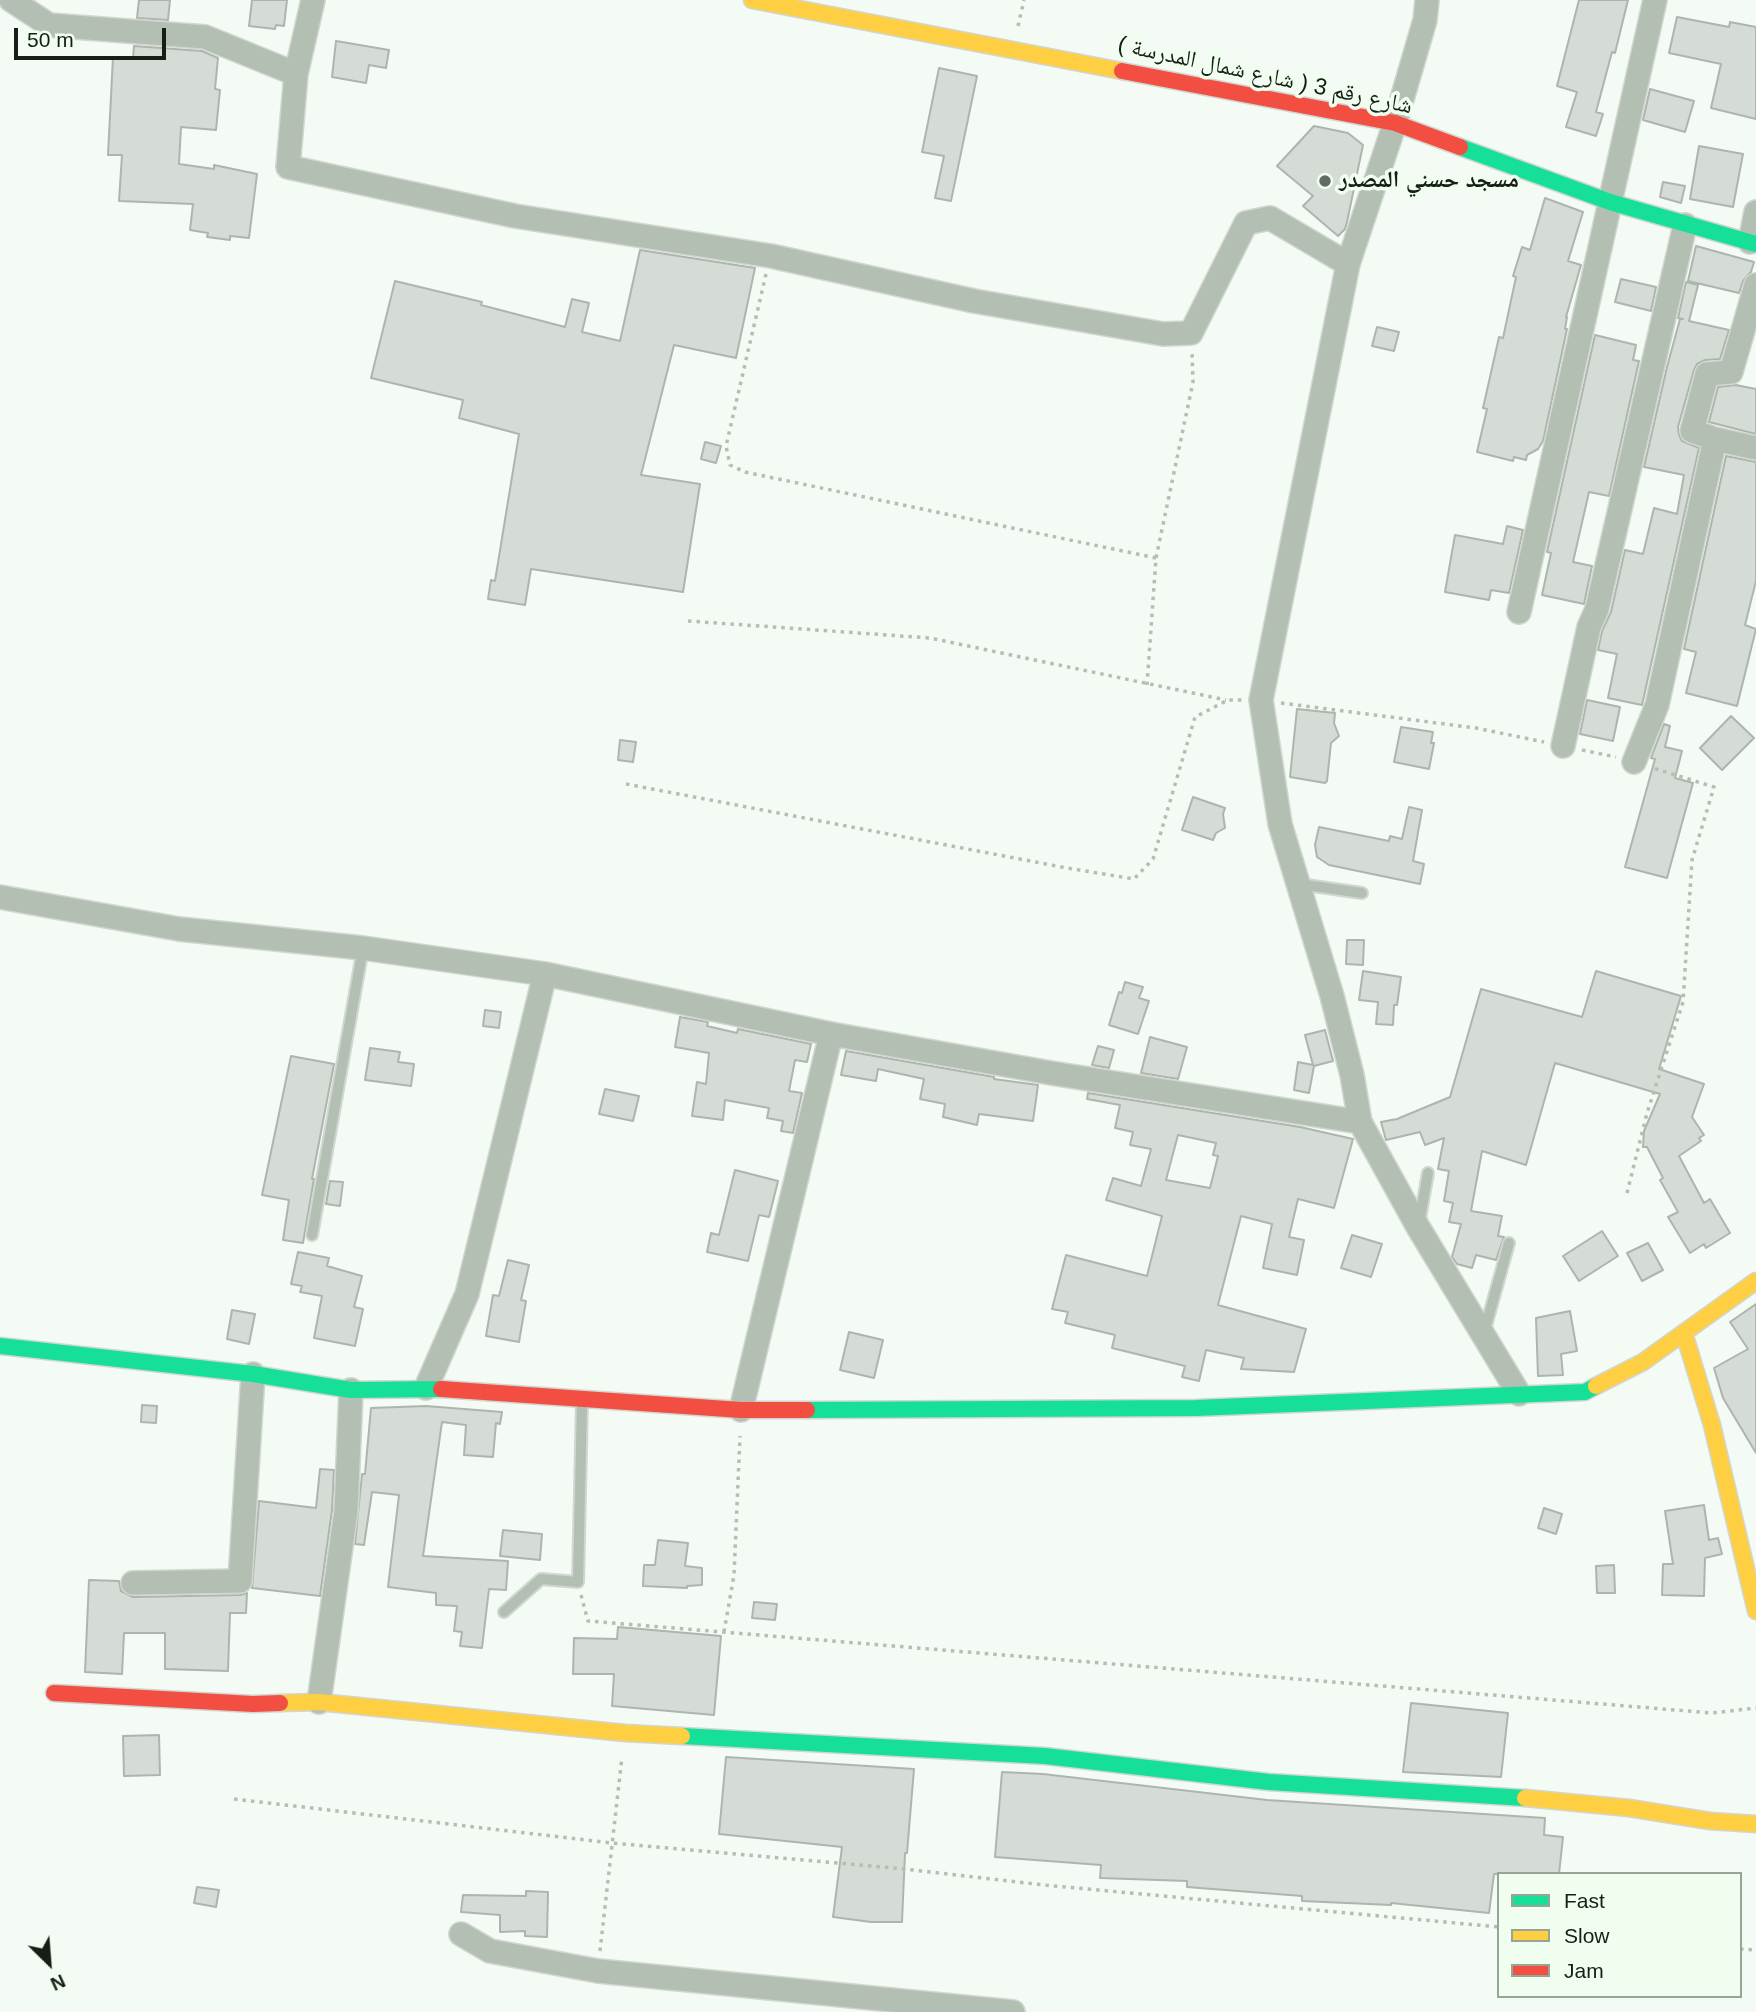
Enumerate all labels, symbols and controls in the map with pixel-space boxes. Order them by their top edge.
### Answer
scale bar [18,14,170,58]
text: 50 m [27,28,74,51]
street label: شارع رقم 3 ( شارع شمال المدرسة ) [1115,31,1415,121]
place label: مسجد حسني المصدر [1339,167,1519,195]
marker: مسجد حسني المصدر [1317,173,1333,189]
legend [1497,1872,1742,1998]
text: Fast [1564,1889,1605,1912]
text: Slow [1564,1924,1610,1947]
north arrow [14,1928,84,1998]
text: Jam [1564,1959,1604,1982]
text: N [47,1970,69,1995]

